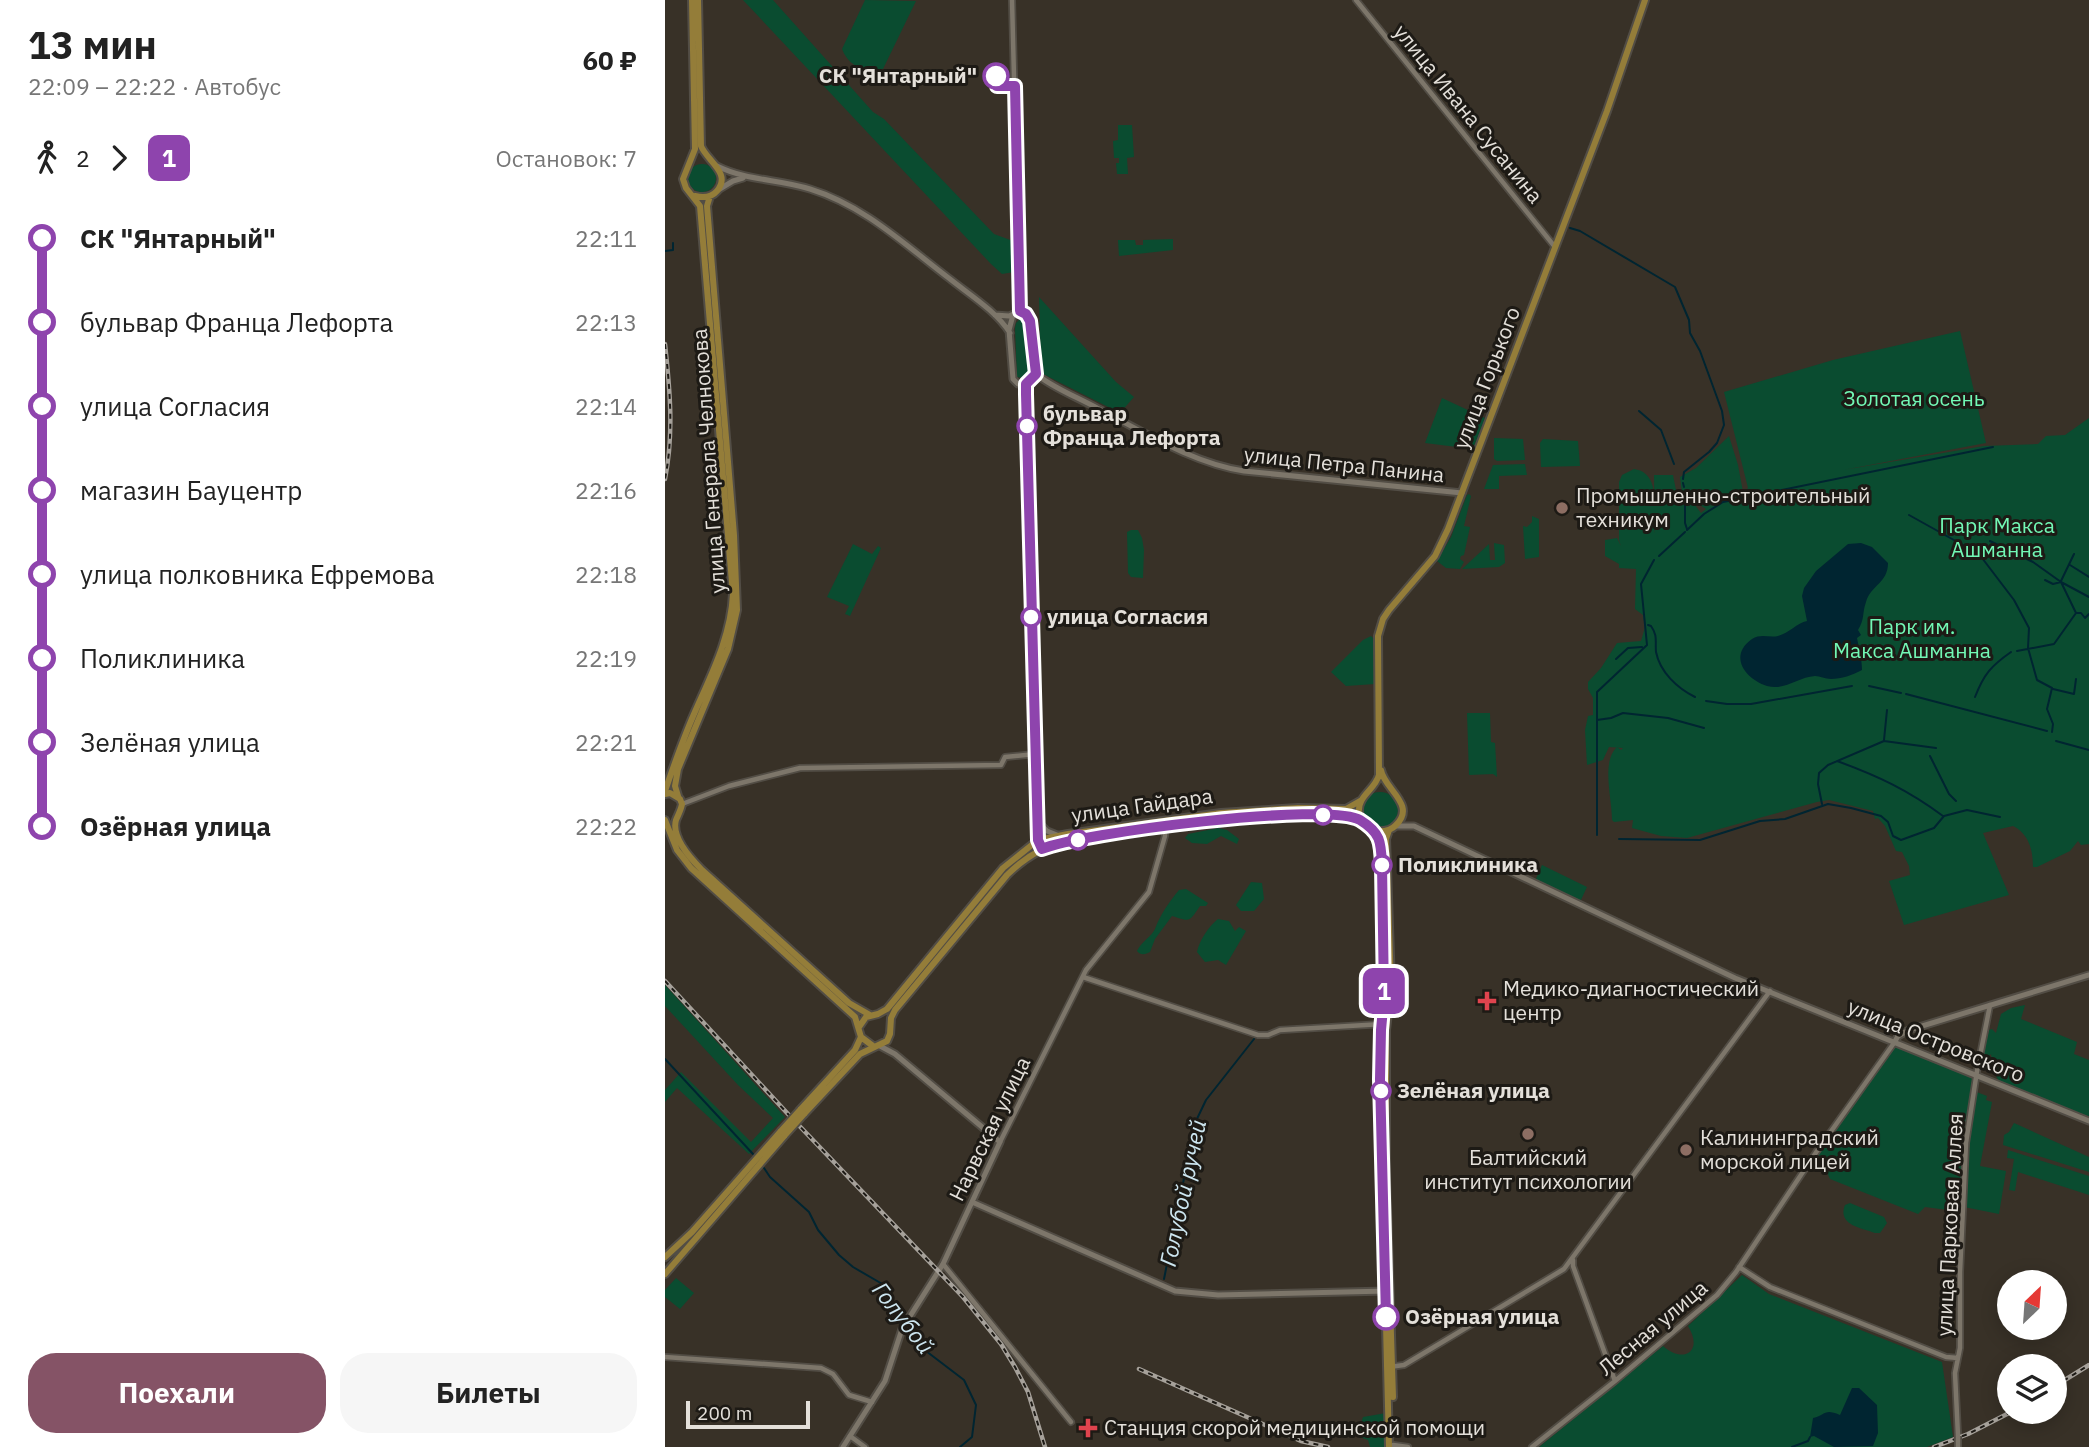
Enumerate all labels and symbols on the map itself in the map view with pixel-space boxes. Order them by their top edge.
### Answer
street label: улица Ивана Сусанина [1388,18,1550,209]
place label: СК "Янтарный" [819,61,977,89]
marker: СК "Янтарный" [983,63,1009,89]
street label: улица Горького [1446,303,1526,453]
street label: улица Генерала Челнокова [685,328,731,594]
park label: Золотая осень [1843,384,1985,412]
place label: бульвар Франца Лефорта [1043,399,1221,451]
marker: бульвар Франца Лефорта [1017,416,1037,436]
street label: улица Петра Панина [1243,440,1446,488]
place label: Промышленно-строительный техникум [1576,481,1870,533]
marker: Промышленно-строительный техникум [1554,500,1570,516]
park label: Парк Макса Ашманна [1939,511,2055,563]
place label: улица Согласия [1047,602,1208,630]
marker: улица Согласия [1021,607,1041,627]
park label: Парк им. Макса Ашманна [1833,612,1991,664]
street label: улица Гайдара [1069,781,1214,829]
unlabelled marker [1313,805,1333,825]
unlabelled marker [1068,830,1088,850]
place label: Поликлиника [1398,850,1538,878]
marker: Поликлиника [1372,855,1392,875]
line badge: 1 [1361,968,1407,1014]
place label: Медико-диагностический центр [1503,974,1759,1026]
marker: Медико-диагностический центр [1477,991,1497,1011]
street label: улица Островского [1844,992,2029,1088]
street label: Нарвская улица [942,1052,1036,1205]
place label: Зелёная улица [1397,1076,1550,1104]
marker: Зелёная улица [1371,1081,1391,1101]
street label: улица Парковая Аллея [1929,1113,1969,1337]
water label: Голубой ручей [1152,1117,1212,1269]
place label: Калининградский морской лицей [1700,1123,1879,1175]
marker: Балтийский институт психологии [1520,1126,1536,1142]
marker: Калининградский морской лицей [1678,1142,1694,1158]
place label: Балтийский институт психологии [1424,1143,1632,1195]
north arrow [1997,1270,2067,1340]
street label: Лесная улица [1592,1273,1713,1381]
water label: Голубой [866,1275,941,1360]
place label: Озёрная улица [1405,1302,1559,1330]
marker: Озёрная улица [1373,1304,1399,1330]
scale bar [686,1398,810,1430]
place label: Станция скорой медицинской помощи [1104,1413,1485,1441]
marker: Станция скорой медицинской помощи [1078,1418,1098,1438]

